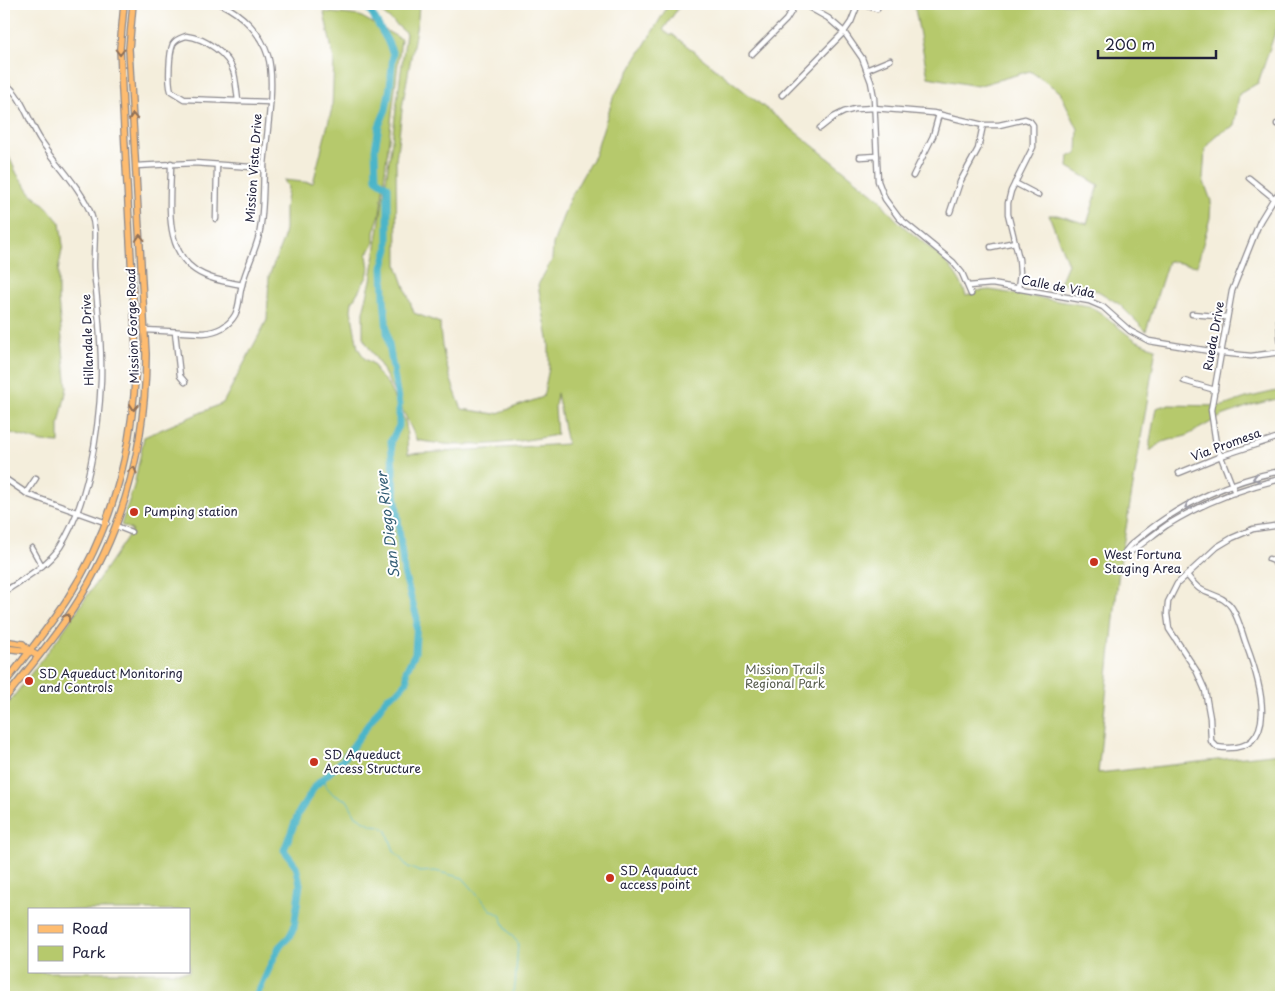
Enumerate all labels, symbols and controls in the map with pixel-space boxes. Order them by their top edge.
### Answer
scale bar [1098,28,1215,60]
text: 200 m [1105,32,1155,55]
one-way arrow [115,48,125,56]
one-way arrow [128,113,139,121]
street label: Mission Vista Drive [240,113,266,223]
one-way arrow [135,234,146,242]
street label: Mission Gorge Road [121,268,143,384]
street label: Calle de Vida [1020,270,1097,302]
street label: Hillandale Drive [76,294,98,386]
street label: Rueda Drive [1198,300,1228,372]
one-way arrow [129,403,140,411]
street label: Via Promesa [1188,423,1264,465]
one-way arrow [127,465,138,474]
water label: San Diego River [370,469,404,579]
one-way arrow [1253,472,1261,482]
one-way arrow [1184,500,1193,510]
place label: Pumping station [144,502,238,520]
marker: Pumping station [128,506,140,518]
place label: West Fortuna Staging Area [1104,545,1182,577]
marker: West Fortuna Staging Area [1088,556,1100,568]
one-way arrow [61,613,70,623]
park label: Mission Trails Regional Park [745,660,825,692]
place label: SD Aqueduct Monitoring and Controls [39,664,183,696]
marker: SD Aqueduct Monitoring and Controls [23,675,35,687]
place label: SD Aqueduct Access Structure [324,745,422,777]
marker: SD Aqueduct Access Structure [308,756,320,768]
place label: SD Aquaduct access point [620,861,698,893]
marker: SD Aquaduct access point [604,872,616,884]
legend [28,908,190,974]
text: Road [72,916,108,939]
text: Park [72,940,106,963]

